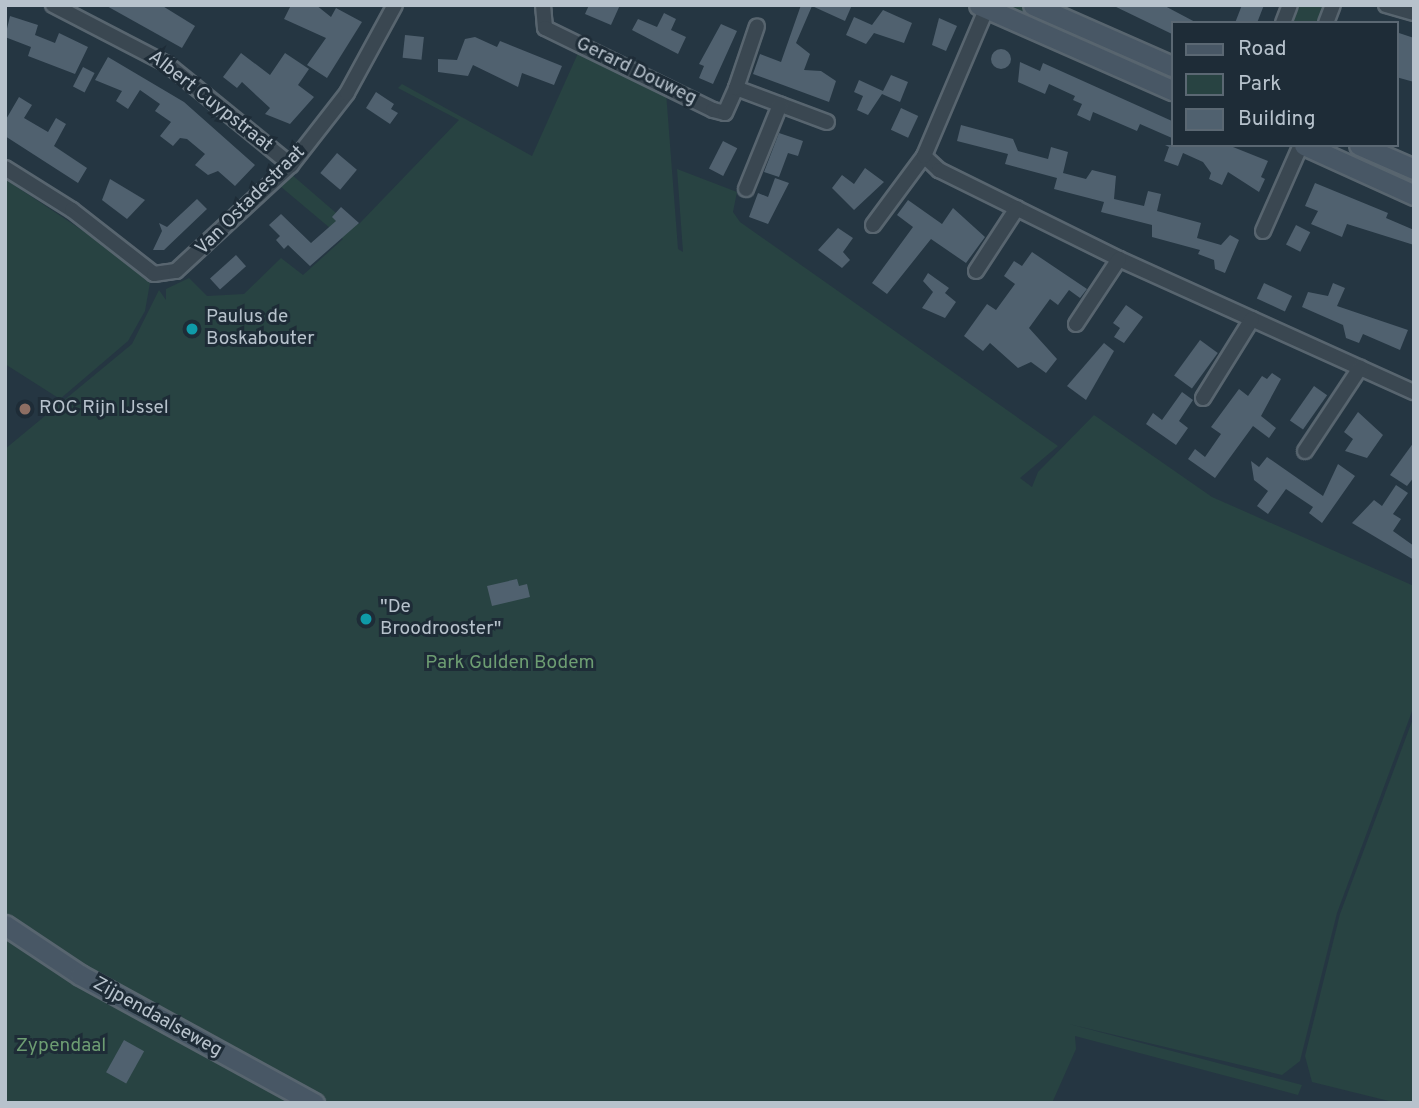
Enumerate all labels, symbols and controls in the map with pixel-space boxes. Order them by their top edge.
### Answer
legend [1170,21,1398,147]
street label: Gerard Douweg [572,33,700,111]
text: Road [1238,36,1287,63]
street label: Albert Cuypstraat [143,46,277,158]
text: Park [1238,71,1281,98]
text: Building [1238,106,1316,133]
street label: Van Ostadestraat [191,141,311,261]
place label: Paulus de Boskabouter [206,307,315,351]
marker: Paulus de Boskabouter [184,321,200,337]
place label: ROC Rijn IJssel [39,398,169,420]
marker: ROC Rijn IJssel [17,401,33,417]
place label: "De Broodrooster" [380,597,501,641]
marker: "De Broodrooster" [358,611,374,627]
park label: Park Gulden Bodem [425,653,595,675]
street label: Zijpendaalseweg [88,973,226,1063]
park label: Zypendaal [16,1036,106,1058]

